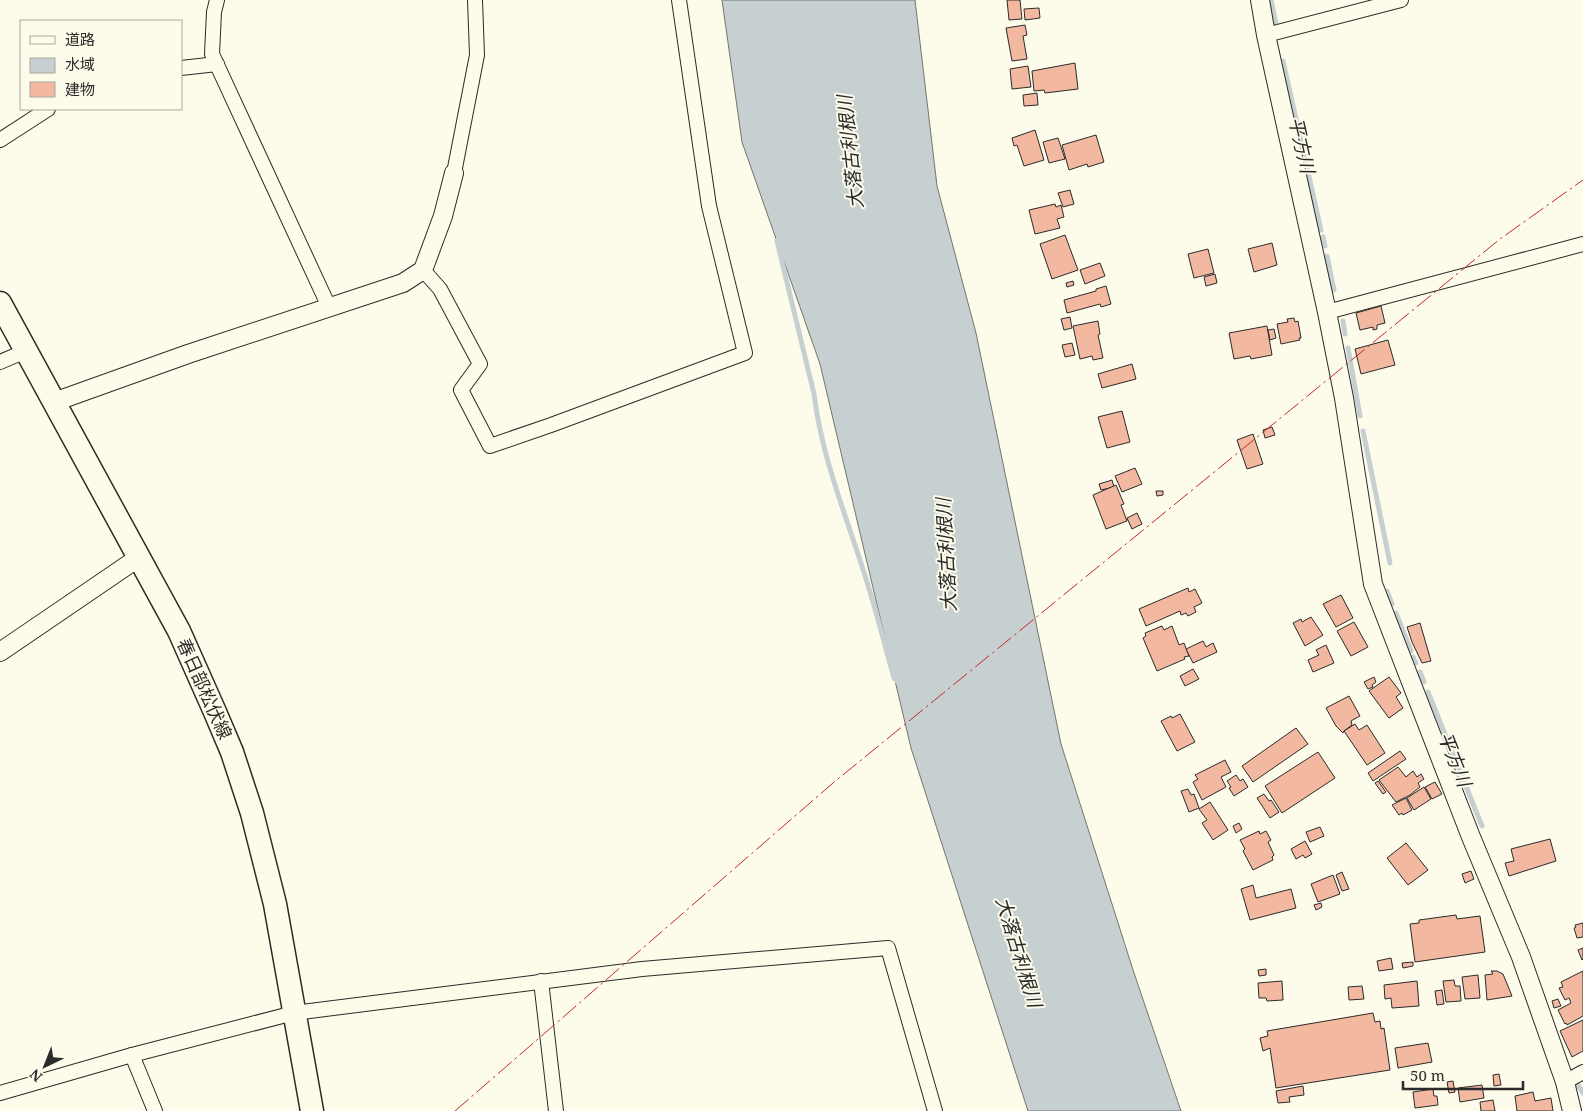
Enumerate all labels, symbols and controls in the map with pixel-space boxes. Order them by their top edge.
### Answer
legend [20,20,182,110]
text: 道路 [65,29,95,49]
text: 水域 [65,54,95,74]
text: 建物 [65,79,95,99]
water label: 大落古利根川 [831,92,869,210]
water label: 平方川 [1283,114,1322,178]
water label: 大落古利根川 [930,495,962,613]
street label: 春日部松伏線 [172,634,238,743]
water label: 平方川 [1432,728,1478,792]
water label: 大落古利根川 [990,894,1049,1012]
north arrow [20,1041,70,1091]
scale bar [1403,1058,1523,1090]
text: N [25,1065,46,1087]
text: 50 m [1410,1065,1445,1085]

